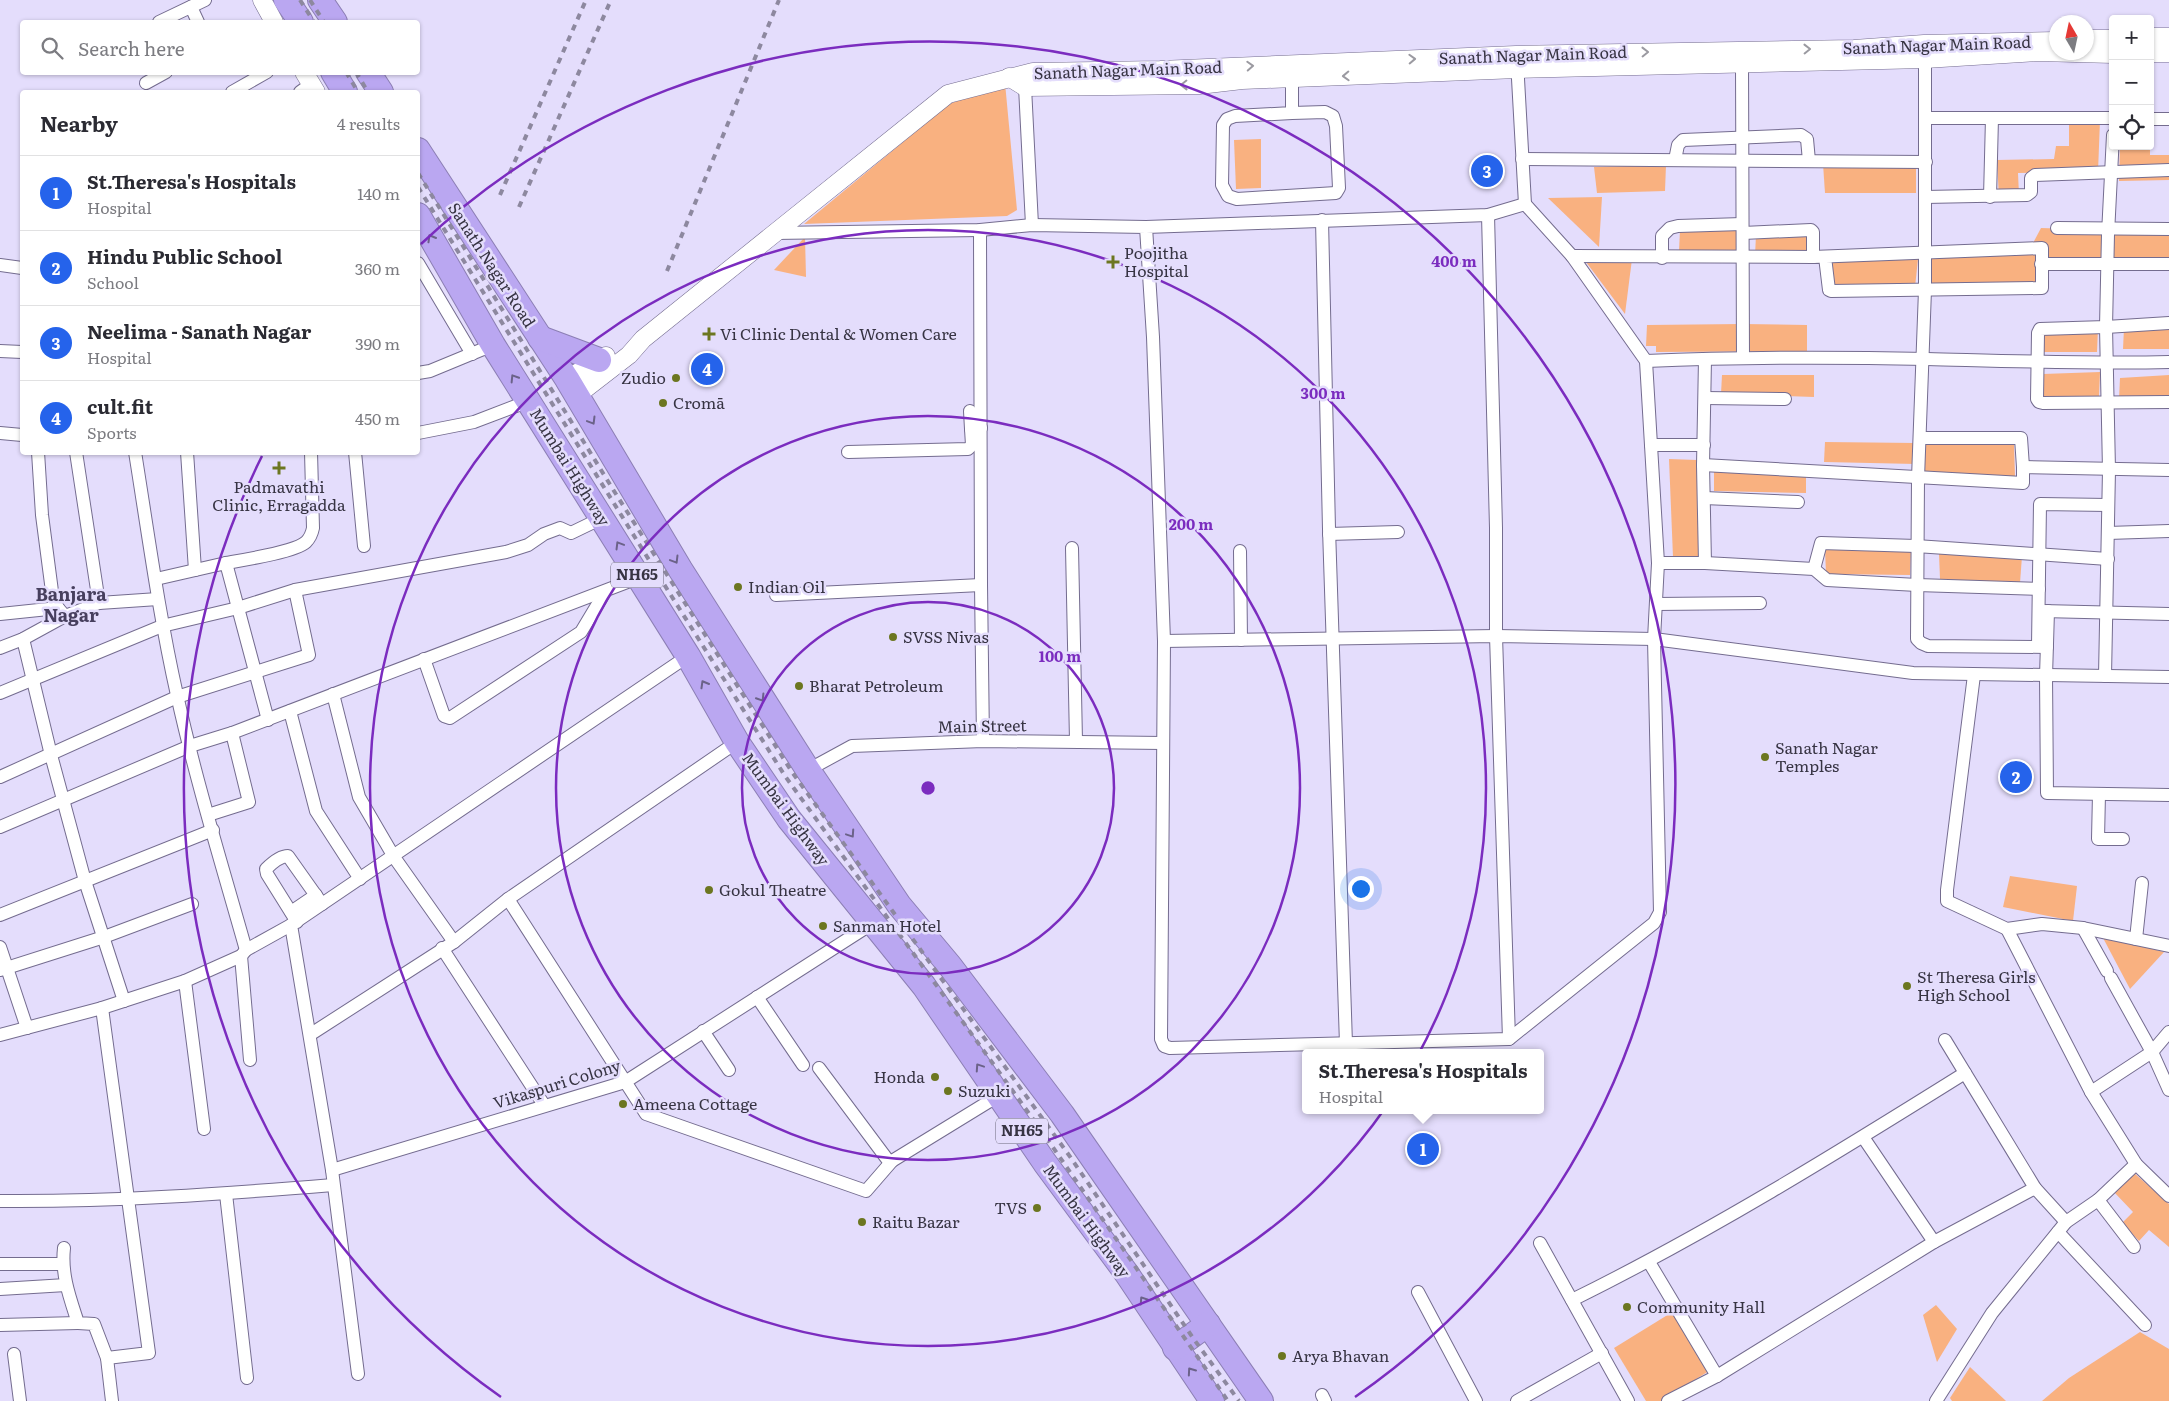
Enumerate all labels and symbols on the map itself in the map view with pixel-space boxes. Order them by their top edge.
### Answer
north arrow [2049,15,2094,60]
street label: Sanath Nagar Main Road [1842,29,2032,59]
street label: Sanath Nagar Main Road [1438,39,1628,69]
one-way arrow [1804,44,1811,54]
one-way arrow [1641,47,1649,58]
street label: Sanath Nagar Main Road [1033,54,1223,84]
one-way arrow [1408,54,1416,64]
one-way arrow [1246,61,1254,72]
one-way arrow [1342,70,1350,81]
one-way arrow [1179,80,1187,90]
pin: 3 [1471,152,1503,190]
street label: Sanath Nagar Road [443,197,542,332]
one-way arrow [427,235,437,244]
place label: Poojitha Hospital [1124,240,1189,282]
text: 400 m [1431,249,1477,272]
marker: Poojitha Hospital [1106,255,1120,269]
place label: Vi Clinic Dental & Women Care [720,321,957,345]
marker: Vi Clinic Dental & Women Care [702,327,716,341]
pin: 4 [691,350,723,388]
place label: Zudio [621,365,666,389]
marker: Zudio [670,372,682,384]
one-way arrow [511,374,520,384]
text: 300 m [1301,381,1345,404]
place label: Cromā [673,390,725,414]
marker: Cromā [657,397,669,409]
street label: Mumbai Highway [525,403,617,531]
one-way arrow [585,416,595,425]
marker: Padmavathi Clinic, Erragadda [272,461,286,475]
place label: Padmavathi Clinic, Erragadda [212,474,346,516]
text: 200 m [1169,512,1213,535]
one-way arrow [615,542,625,551]
one-way arrow [669,555,679,564]
road number: NH65 [611,562,663,588]
place label: Indian Oil [748,574,825,598]
district label: Banjara Nagar [35,580,107,628]
marker: Indian Oil [732,581,744,593]
place label: SVSS Nivas [903,624,989,648]
marker: SVSS Nivas [887,631,899,643]
text: 100 m [1039,644,1081,667]
place label: Bharat Petroleum [809,673,944,697]
one-way arrow [700,680,710,689]
marker: Bharat Petroleum [793,680,805,692]
one-way arrow [755,693,765,702]
street label: Main Street [937,712,1027,738]
place label: Sanath Nagar Temples [1775,735,1878,777]
street label: Mumbai Highway [737,747,837,871]
marker: Sanath Nagar Temples [1759,751,1771,763]
pin: 2 [2000,758,2032,796]
centre of rings [919,779,937,797]
one-way arrow [845,828,854,838]
your location [1348,876,1374,902]
place label: Gokul Theatre [719,877,826,901]
marker: Gokul Theatre [703,884,715,896]
place label: Sanman Hotel [833,913,941,937]
marker: Sanman Hotel [817,920,829,932]
place label: St Theresa Girls High School [1917,964,2036,1006]
marker: St Theresa Girls High School [1901,980,1913,992]
street label: Vikaspuri Colony [490,1052,624,1114]
place label: Honda [874,1064,925,1088]
one-way arrow [975,1064,985,1073]
marker: Honda [929,1071,941,1083]
place label: Suzuki [958,1078,1011,1102]
marker: Suzuki [942,1085,954,1097]
place label: Ameena Cottage [633,1091,757,1115]
marker: Ameena Cottage [617,1098,629,1110]
road number: NH65 [996,1118,1048,1144]
pin: 1 [1407,1130,1439,1168]
street label: Mumbai Highway [1038,1159,1138,1283]
place label: TVS [994,1195,1027,1219]
marker: TVS [1031,1202,1043,1214]
place label: Raitu Bazar [872,1209,960,1233]
marker: Raitu Bazar [856,1216,868,1228]
place label: Community Hall [1637,1294,1765,1318]
one-way arrow [1140,1296,1150,1305]
marker: Community Hall [1621,1301,1633,1313]
place label: Arya Bhavan [1292,1343,1390,1367]
marker: Arya Bhavan [1276,1350,1288,1362]
one-way arrow [1188,1367,1197,1377]

